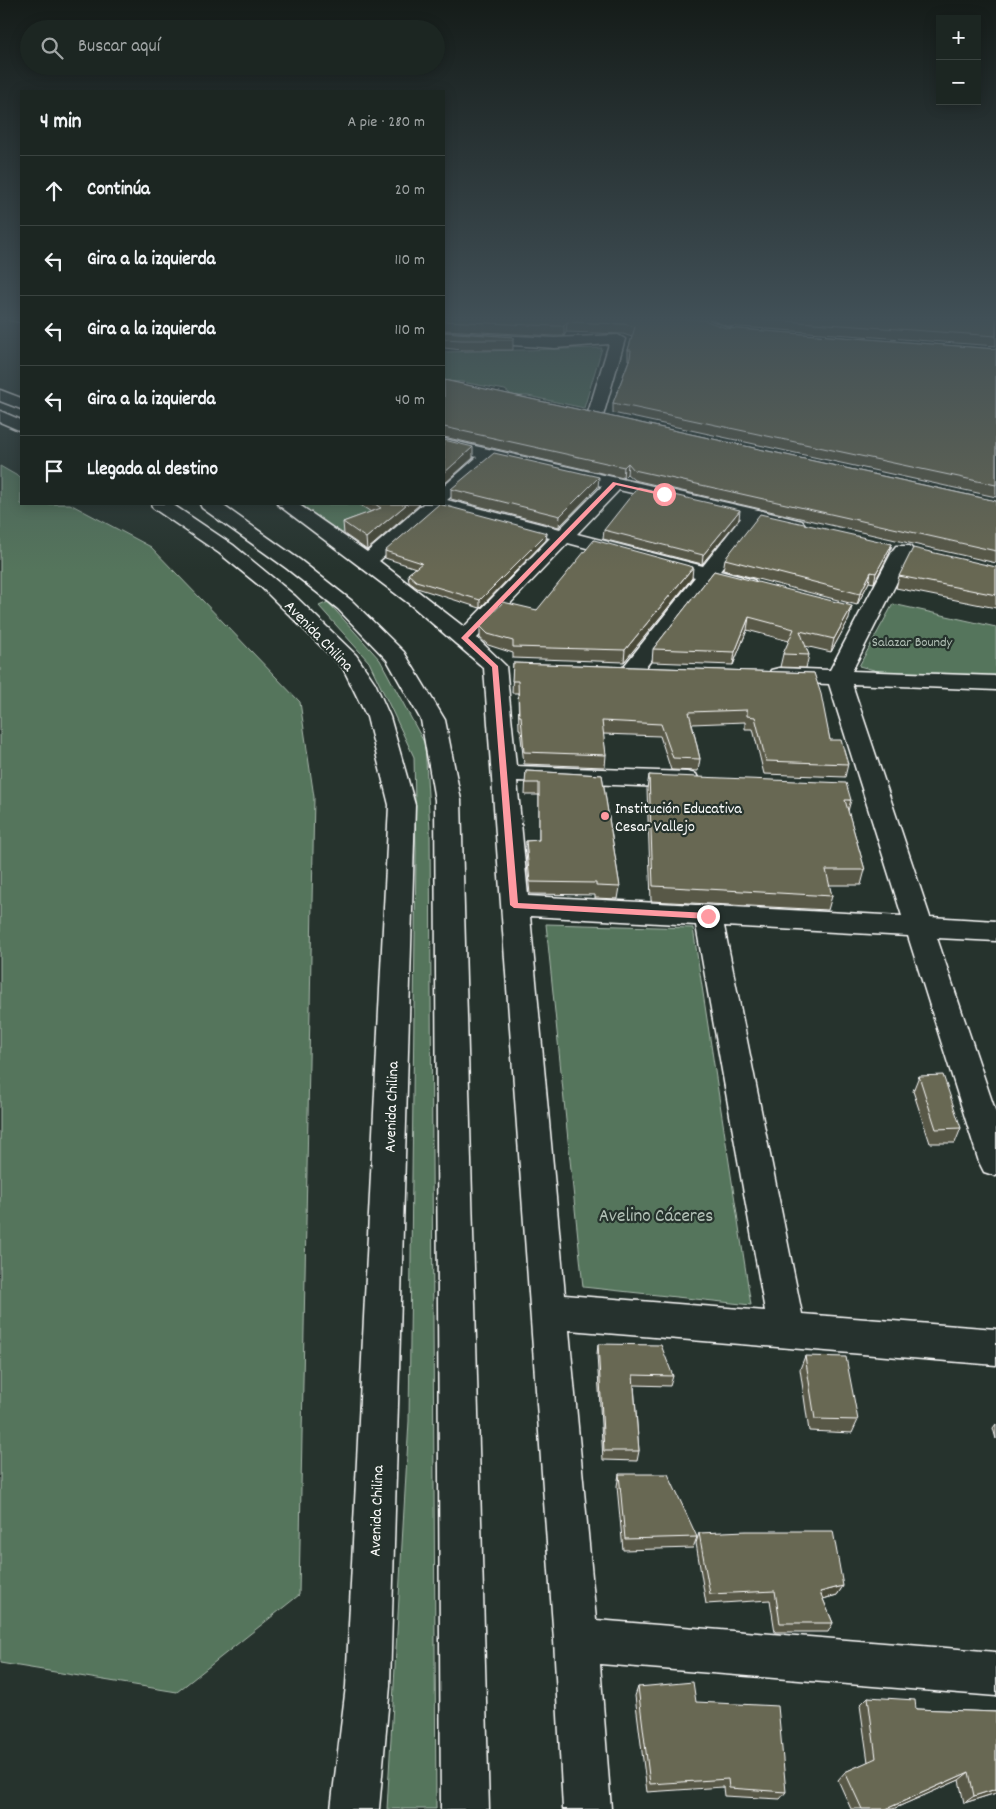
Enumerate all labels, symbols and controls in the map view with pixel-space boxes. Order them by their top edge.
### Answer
map controls [936,15,981,105]
button: + [936,15,981,60]
search box [20,20,445,75]
icon: search [38,34,66,62]
text: Buscar aquí [78,34,160,61]
button: − [936,60,981,105]
text: 4 min [40,108,82,138]
text: A pie · 280 m [347,111,425,134]
icon: ahead [40,177,68,205]
text: Continúa [87,177,150,204]
text: 20 m [395,179,425,202]
icon: left [40,247,68,275]
text: Gira a la izquierda [87,247,215,274]
text: 110 m [395,249,425,272]
icon: left [40,317,68,345]
text: Gira a la izquierda [87,317,215,344]
text: 110 m [395,319,425,342]
icon: left [40,387,68,415]
text: Gira a la izquierda [87,387,215,414]
text: 40 m [395,389,425,412]
icon: arrive [40,457,68,485]
text: Llegada al destino [87,457,218,484]
route start [653,483,676,506]
street label: Avenida Chilina [278,596,359,678]
park label: Salazar Boundy [872,633,953,653]
place label: Institución Educativa Cesar Vallejo [615,798,742,839]
marker: Institución Educativa Cesar Vallejo [599,810,611,822]
route end [697,905,720,928]
street label: Avenida Chilina [379,1061,406,1153]
park label: Avelino Cáceres [599,1204,713,1231]
street label: Avenida Chilina [364,1465,391,1557]

